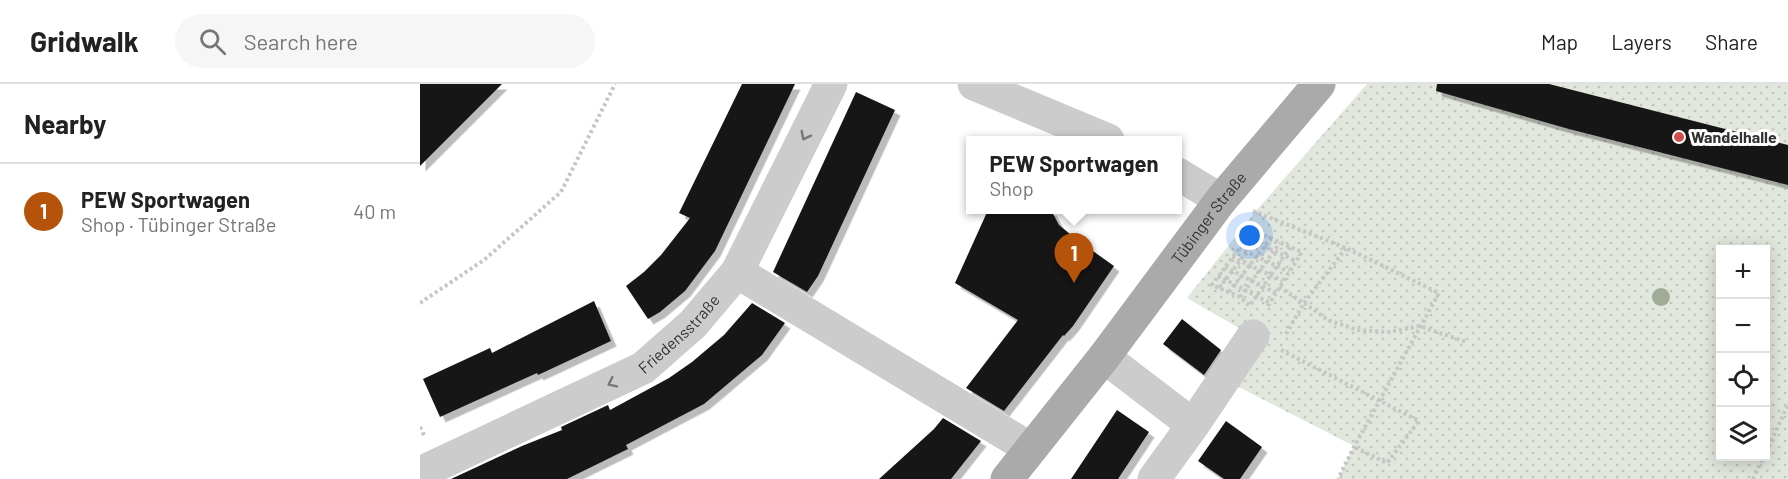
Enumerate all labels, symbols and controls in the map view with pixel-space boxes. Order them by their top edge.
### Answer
search box [175,14,595,68]
text: Gridwalk [30,24,139,58]
icon: search [196,25,229,58]
text: Search here [244,28,358,54]
text: Map [1541,29,1578,54]
text: Layers [1611,29,1672,54]
text: Share [1705,29,1758,54]
text: Nearby [24,108,106,139]
place label: Wandelhalle [1691,127,1777,146]
one-way arrow [801,130,812,141]
marker: Wandelhalle [1672,130,1686,144]
popup [966,136,1182,214]
text: PEW Sportwagen [989,150,1159,176]
street label: Tübinger Straße [1167,168,1250,267]
text: Shop [989,176,1034,200]
text: PEW Sportwagen [81,186,250,212]
text: 1 [40,199,47,223]
text: 40 m [353,199,396,223]
text: Shop · Tübinger Straße [81,212,276,236]
your location [1235,221,1264,250]
pin: 1 [1054,234,1094,283]
map controls [1716,245,1770,461]
button: + [1716,245,1770,299]
street label: Friedensstraße [634,290,723,377]
button: − [1716,299,1770,353]
button: locate [1716,353,1770,407]
one-way arrow [607,375,618,387]
button: layers [1716,407,1770,461]

